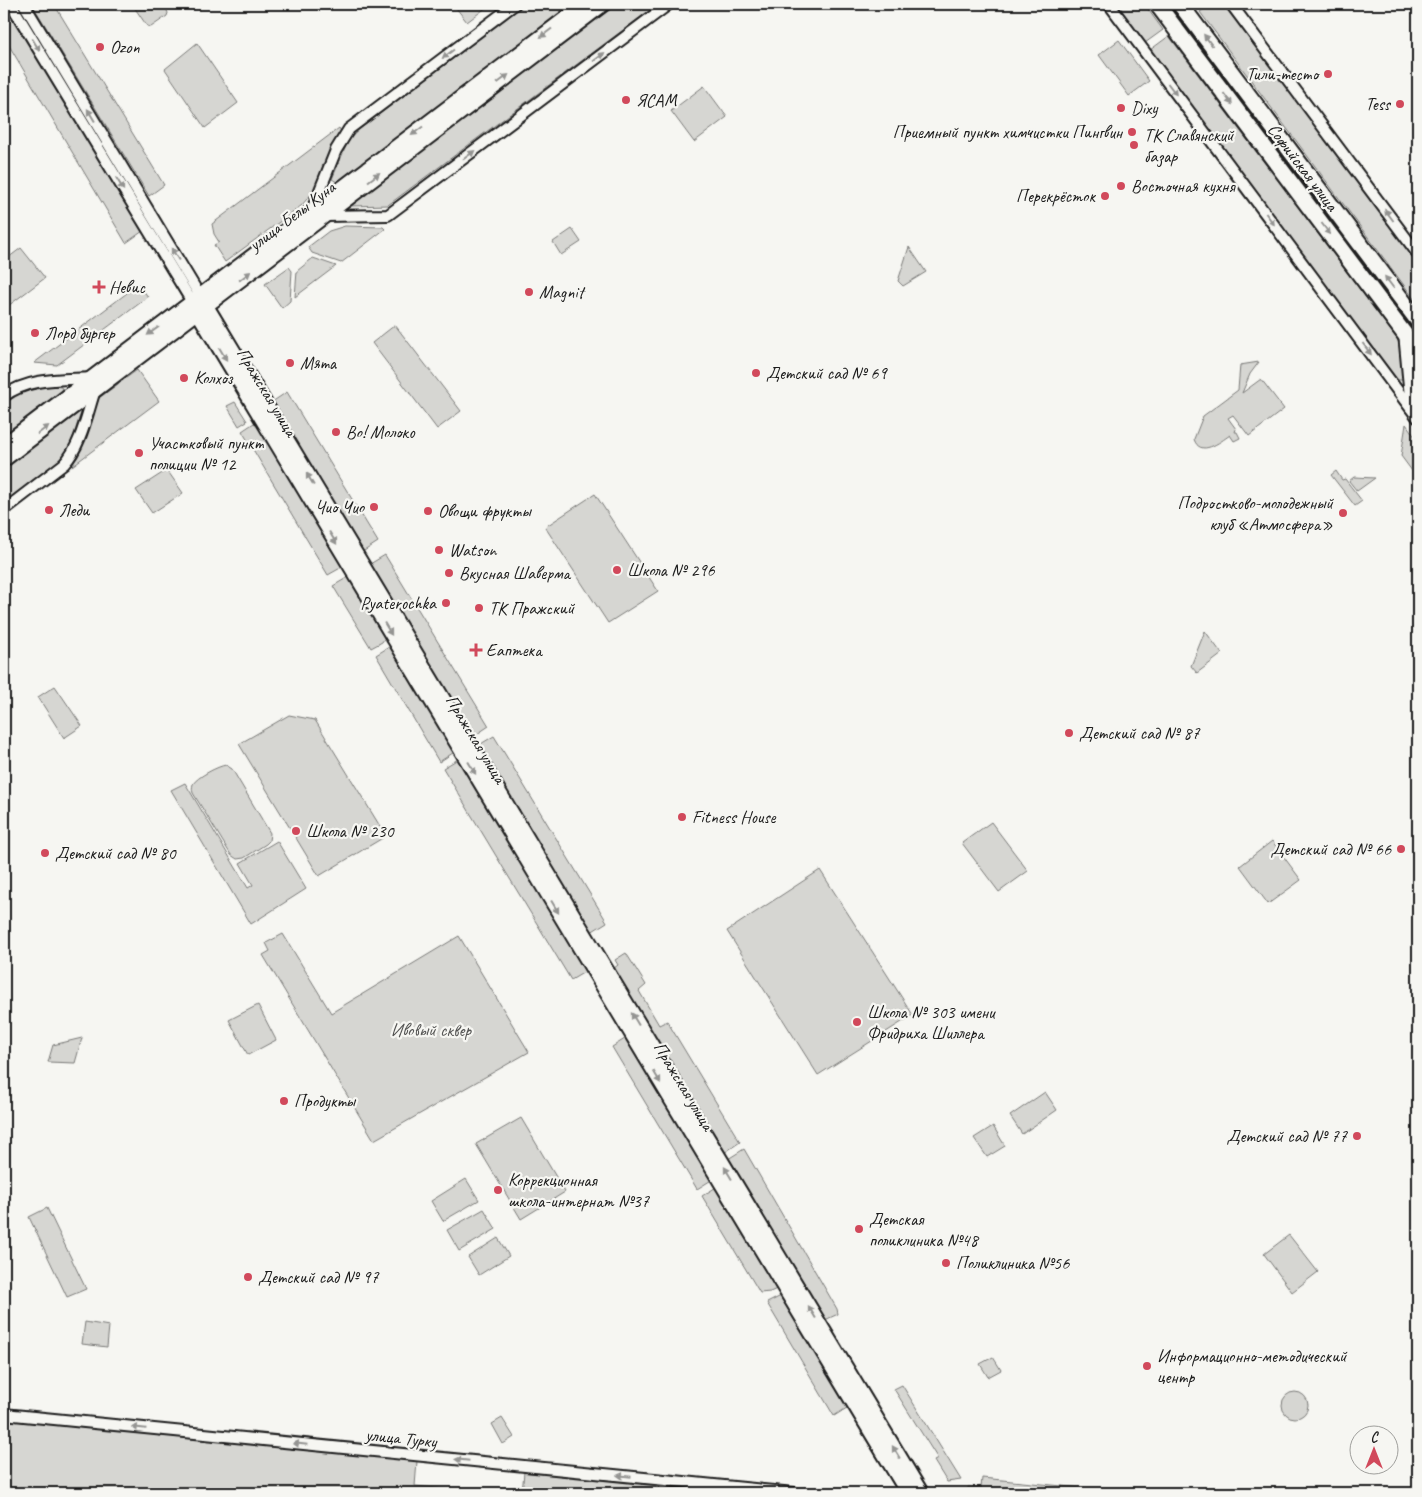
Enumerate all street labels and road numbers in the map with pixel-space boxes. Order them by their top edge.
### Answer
street label: Софийская улица [1263,119,1344,217]
street label: улица Белы Куна [244,175,341,256]
street label: Пражская улица [232,344,303,442]
street label: Пражская улица [441,691,512,789]
street label: Пражская улица [649,1038,720,1136]
street label: улица Турку [363,1423,439,1453]

